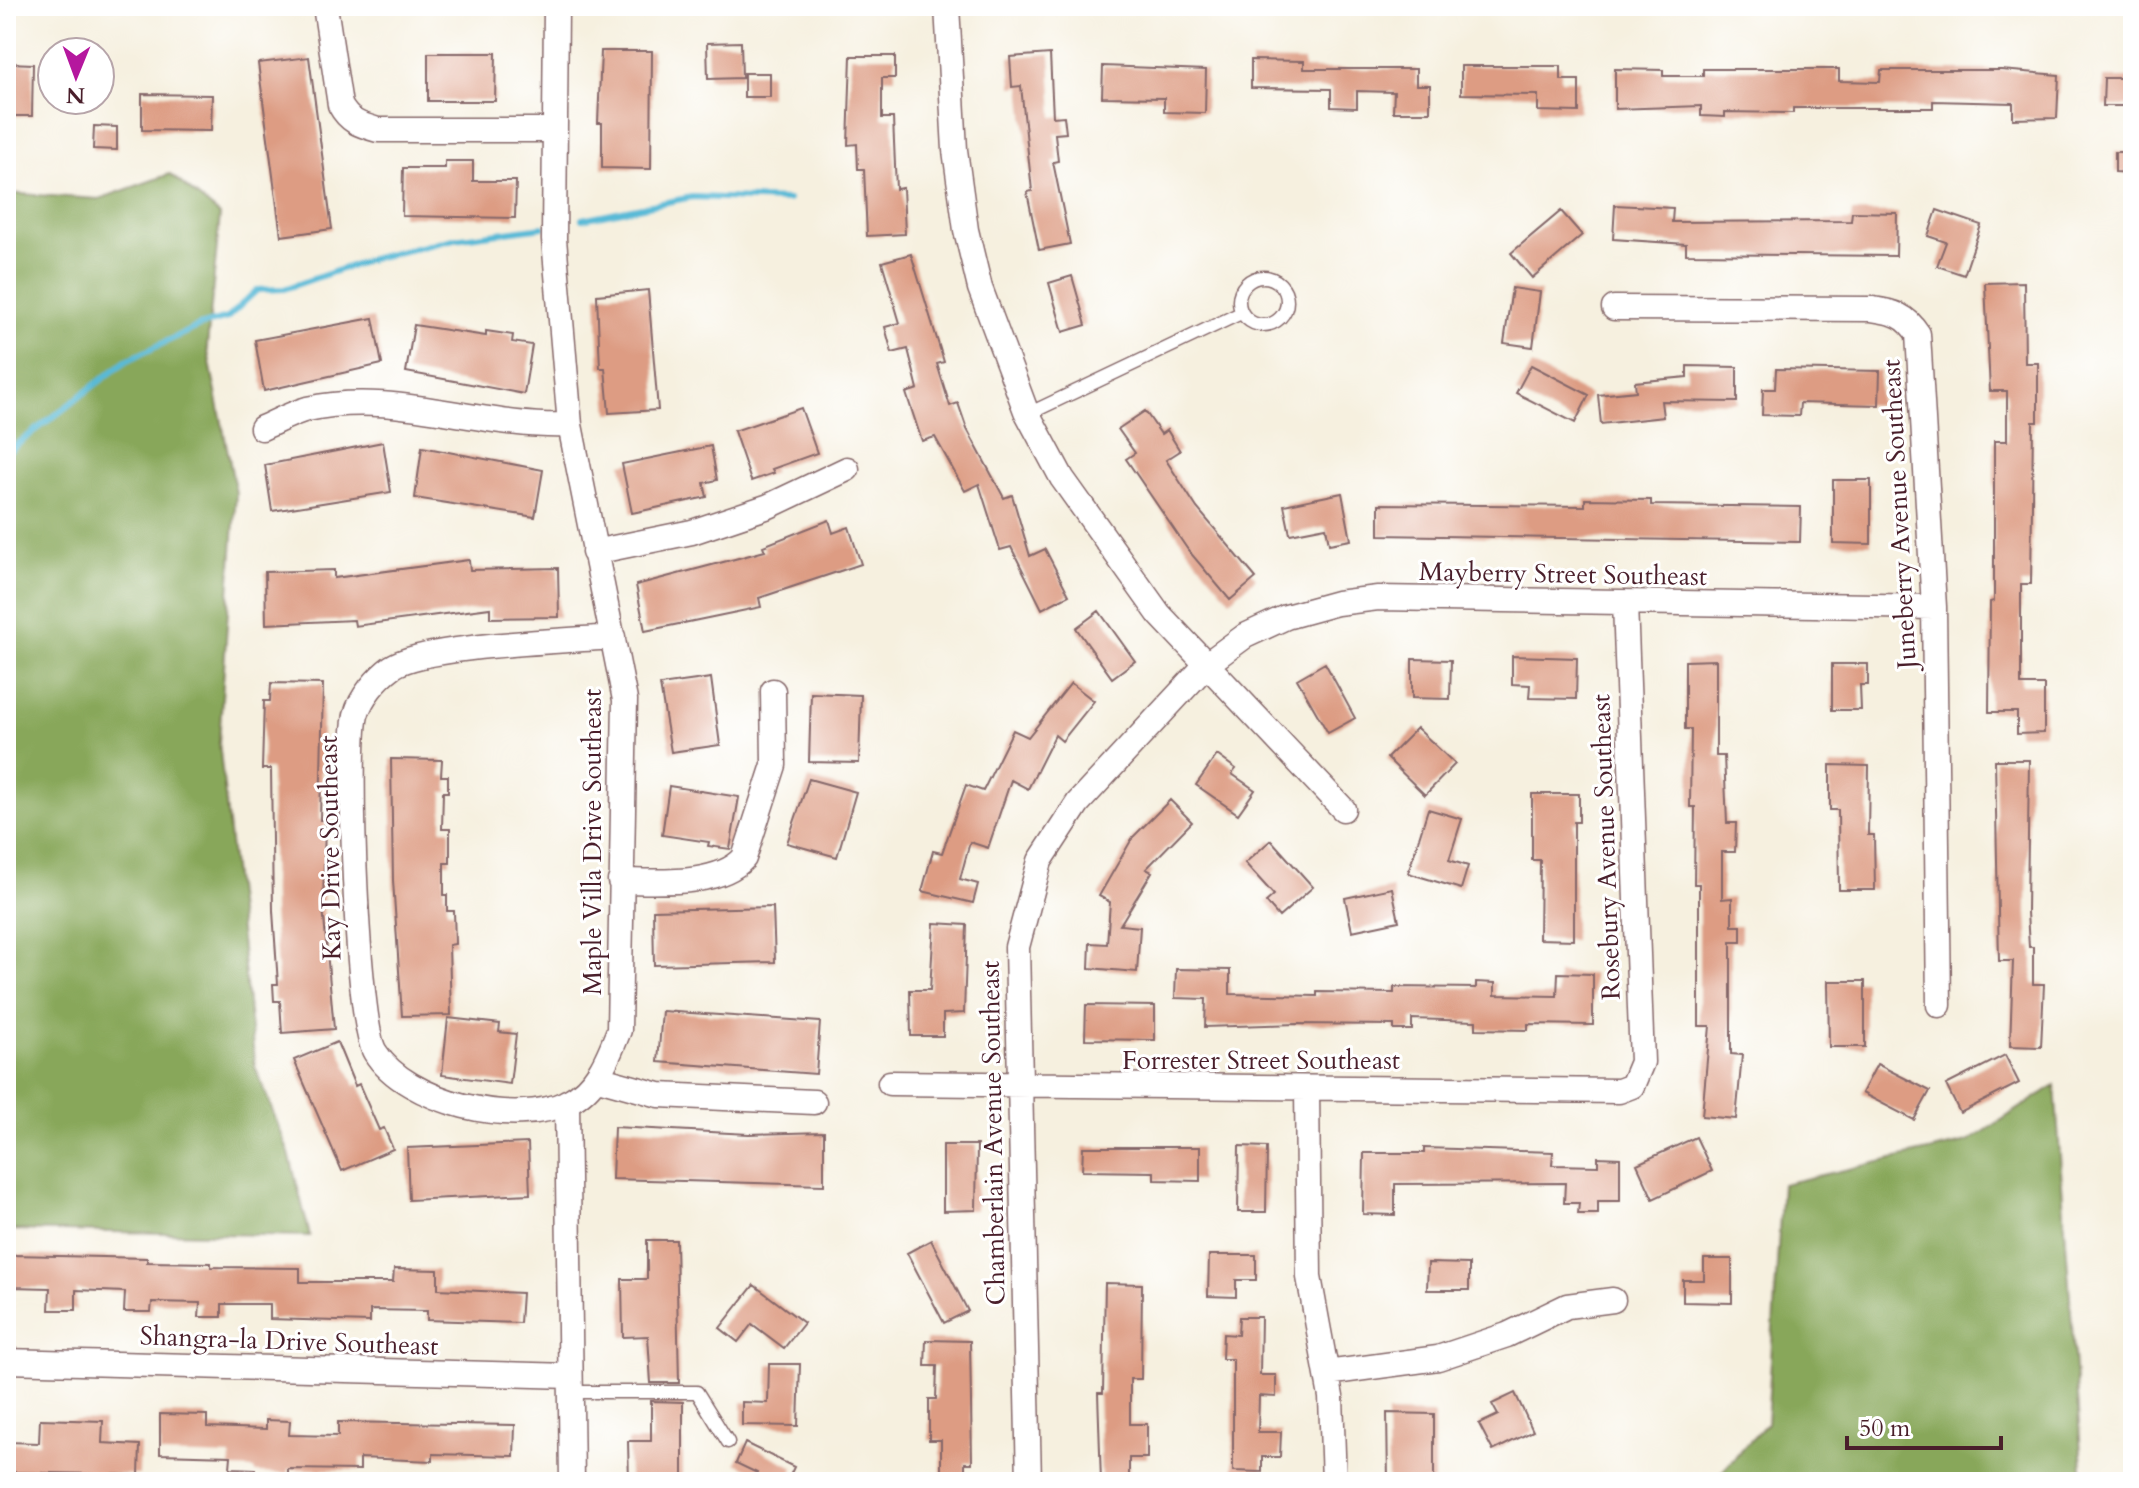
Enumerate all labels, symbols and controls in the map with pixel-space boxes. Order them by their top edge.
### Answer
north arrow [36,36,116,116]
text: N [66,80,85,110]
street label: Juneberry Avenue Southeast [1873,358,1925,674]
street label: Mayberry Street Southeast [1419,554,1707,594]
street label: Maple Villa Drive Southeast [575,689,610,995]
street label: Rosebury Avenue Southeast [1583,693,1629,1001]
street label: Kay Drive Southeast [311,735,349,961]
street label: Chamberlain Avenue Southeast [972,960,1014,1306]
street label: Forrester Street Southeast [1122,1043,1400,1078]
street label: Shangra-la Drive Southeast [139,1318,439,1364]
scale bar [1847,1400,2001,1450]
text: 50 m [1859,1412,1911,1445]

